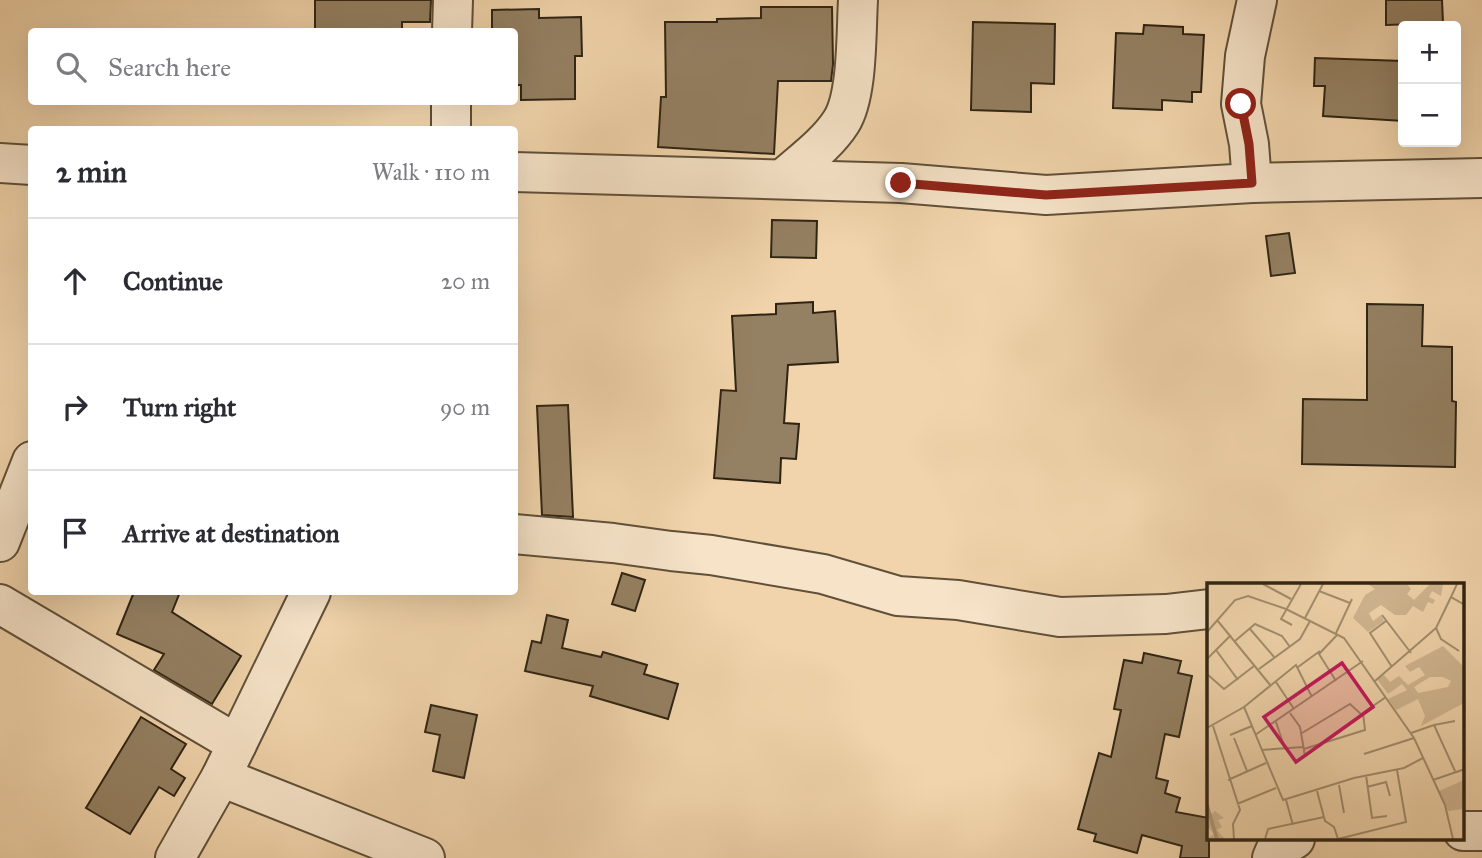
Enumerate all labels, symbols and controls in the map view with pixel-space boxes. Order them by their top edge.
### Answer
map controls [1398,21,1461,147]
button: + [1398,21,1461,84]
search box [28,28,518,105]
icon: search [52,48,90,86]
text: Search here [108,51,231,83]
button: − [1398,84,1461,147]
route start [1225,88,1256,119]
text: 2 min [56,154,127,190]
text: Walk · 110 m [372,158,490,186]
route end [885,167,916,198]
icon: ahead [56,262,94,300]
text: Continue [123,265,223,297]
text: 20 m [441,267,490,295]
icon: right [56,388,94,426]
text: Turn right [123,391,236,423]
text: 90 m [440,393,490,421]
icon: arrive [56,514,94,552]
text: Arrive at destination [123,517,340,549]
inset map [1207,583,1464,840]

